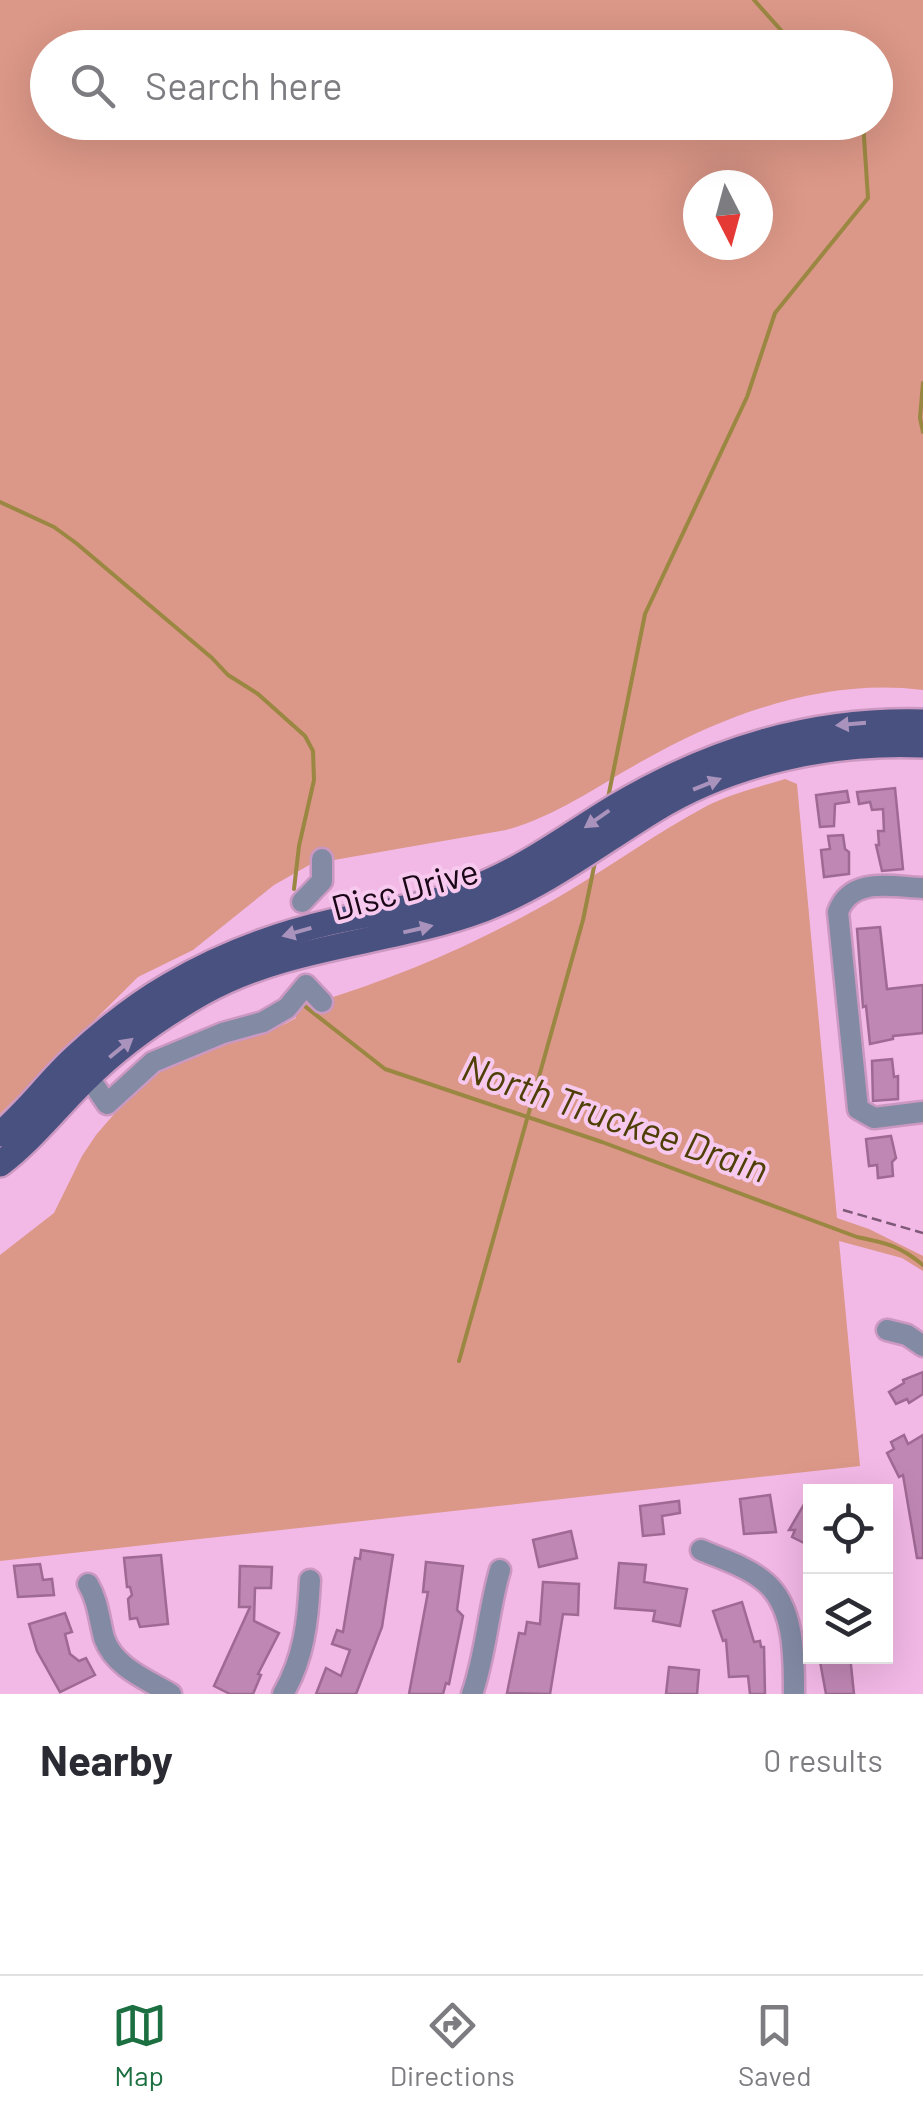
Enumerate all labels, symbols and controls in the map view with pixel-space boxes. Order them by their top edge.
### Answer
search box [30,30,893,140]
icon: search [65,58,120,113]
text: Search here [145,62,343,108]
north arrow [683,170,773,260]
one-way arrow [835,716,867,732]
one-way arrow [692,776,722,792]
one-way arrow [584,809,611,828]
street label: Disc Drive [326,848,483,928]
one-way arrow [403,921,434,936]
one-way arrow [281,925,311,940]
one-way arrow [108,1038,133,1059]
water label: North Truckee Drain [457,1043,775,1191]
map controls [803,1484,893,1664]
button: locate [803,1484,893,1574]
button: layers [803,1574,893,1664]
text: Nearby [40,1734,173,1784]
text: 0 results [763,1740,883,1778]
tab: Map [112,1998,167,2092]
tab: Directions [390,1998,515,2092]
tab: Saved [738,1998,811,2092]

